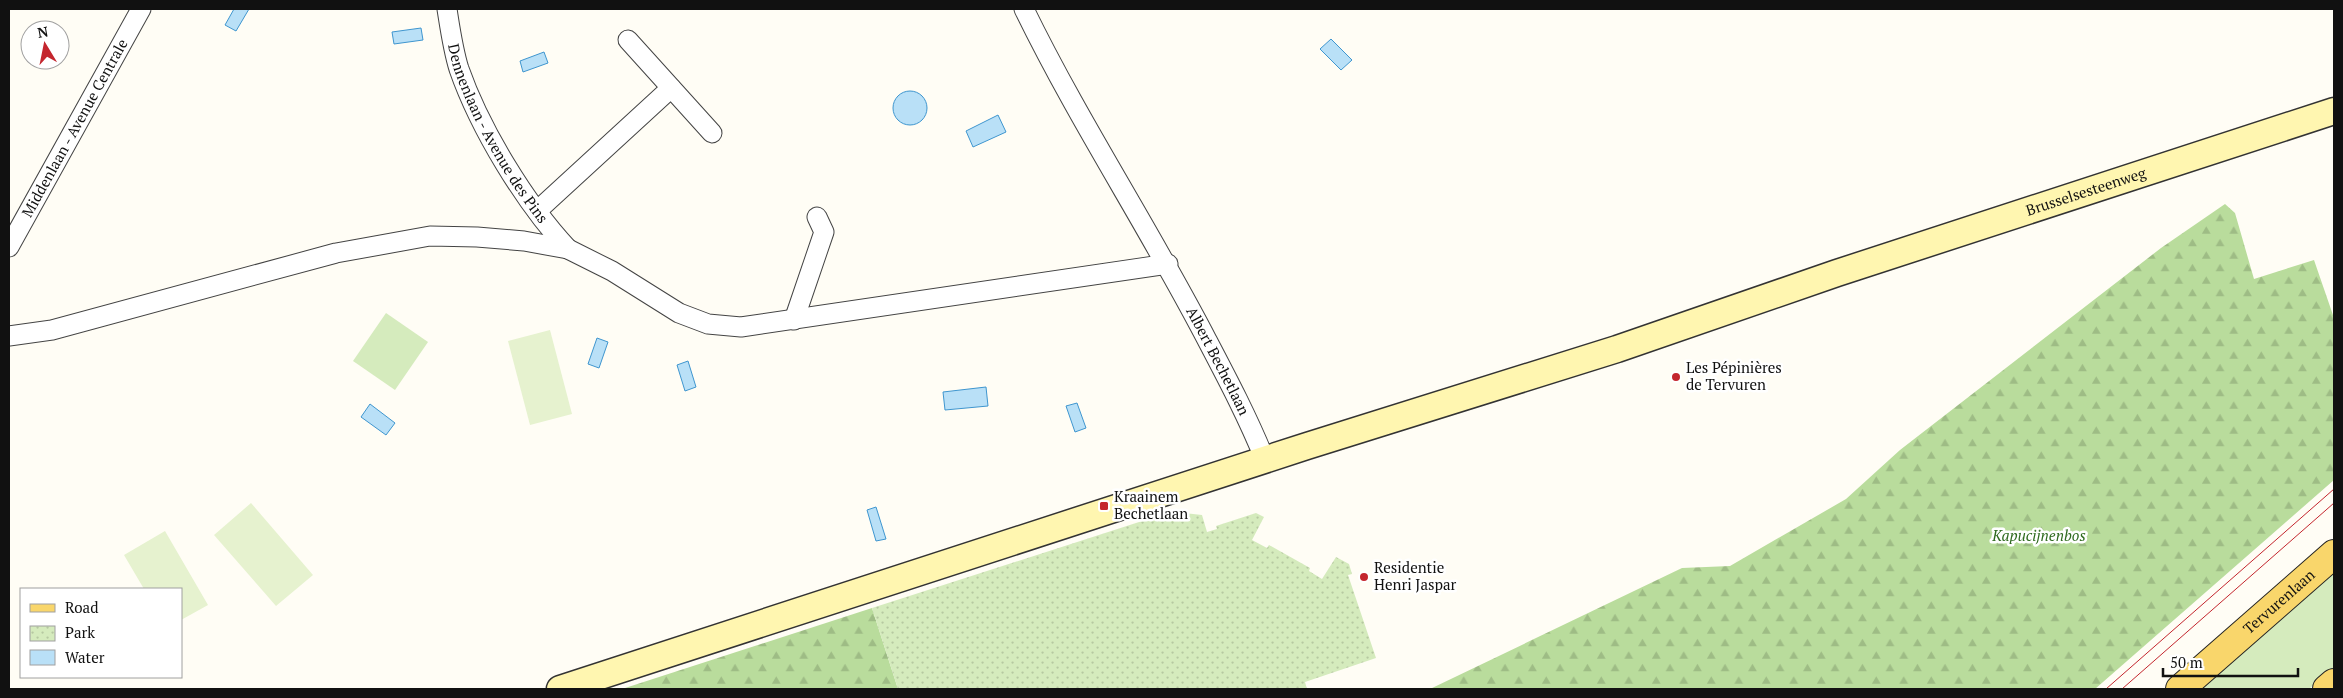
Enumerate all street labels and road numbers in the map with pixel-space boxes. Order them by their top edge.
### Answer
street label: Middenlaan - Avenue Centrale [17,35,132,220]
street label: Dennenlaan - Avenue des Pins [444,42,553,227]
street label: Brusselsesteenweg [2023,162,2149,220]
street label: Albert Bechetlaan [1182,303,1255,418]
street label: Tervurenlaan [2239,564,2319,638]

